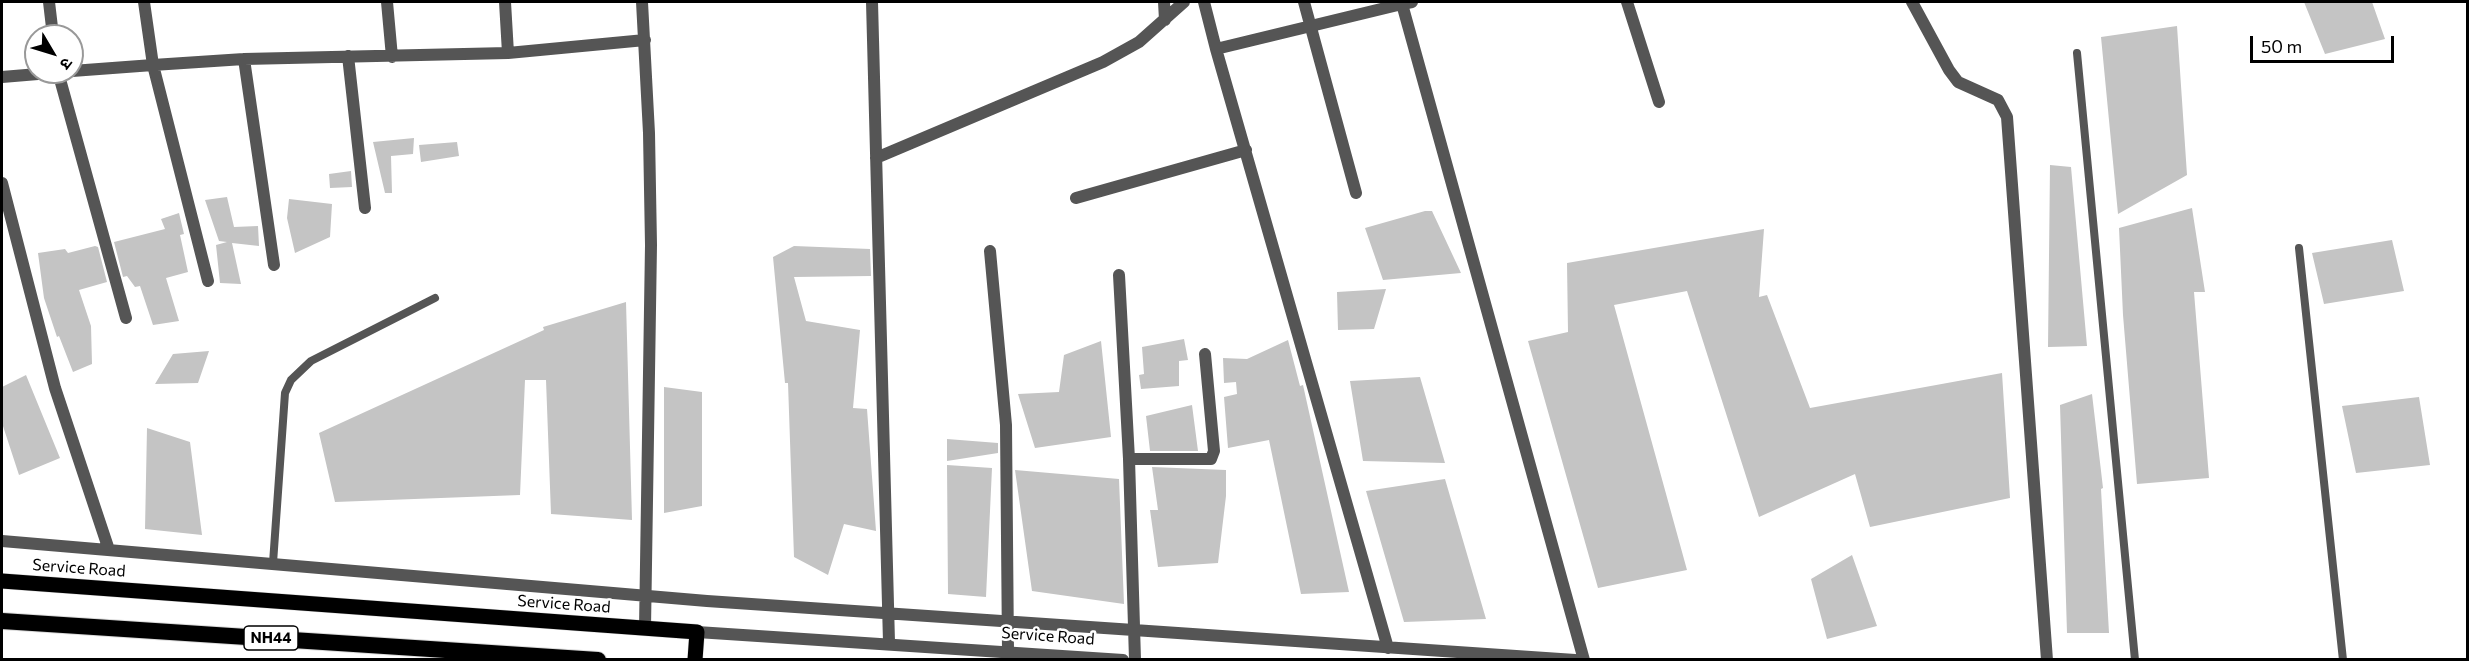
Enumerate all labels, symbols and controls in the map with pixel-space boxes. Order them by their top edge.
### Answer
north arrow [24,24,84,84]
scale bar [2253,24,2397,62]
text: 50 m [2261,35,2302,57]
text: उ [57,55,77,74]
street label: Service Road [32,555,126,581]
street label: Service Road [517,591,611,617]
street label: Service Road [1001,623,1095,649]
road number: NH44 [244,626,298,650]

